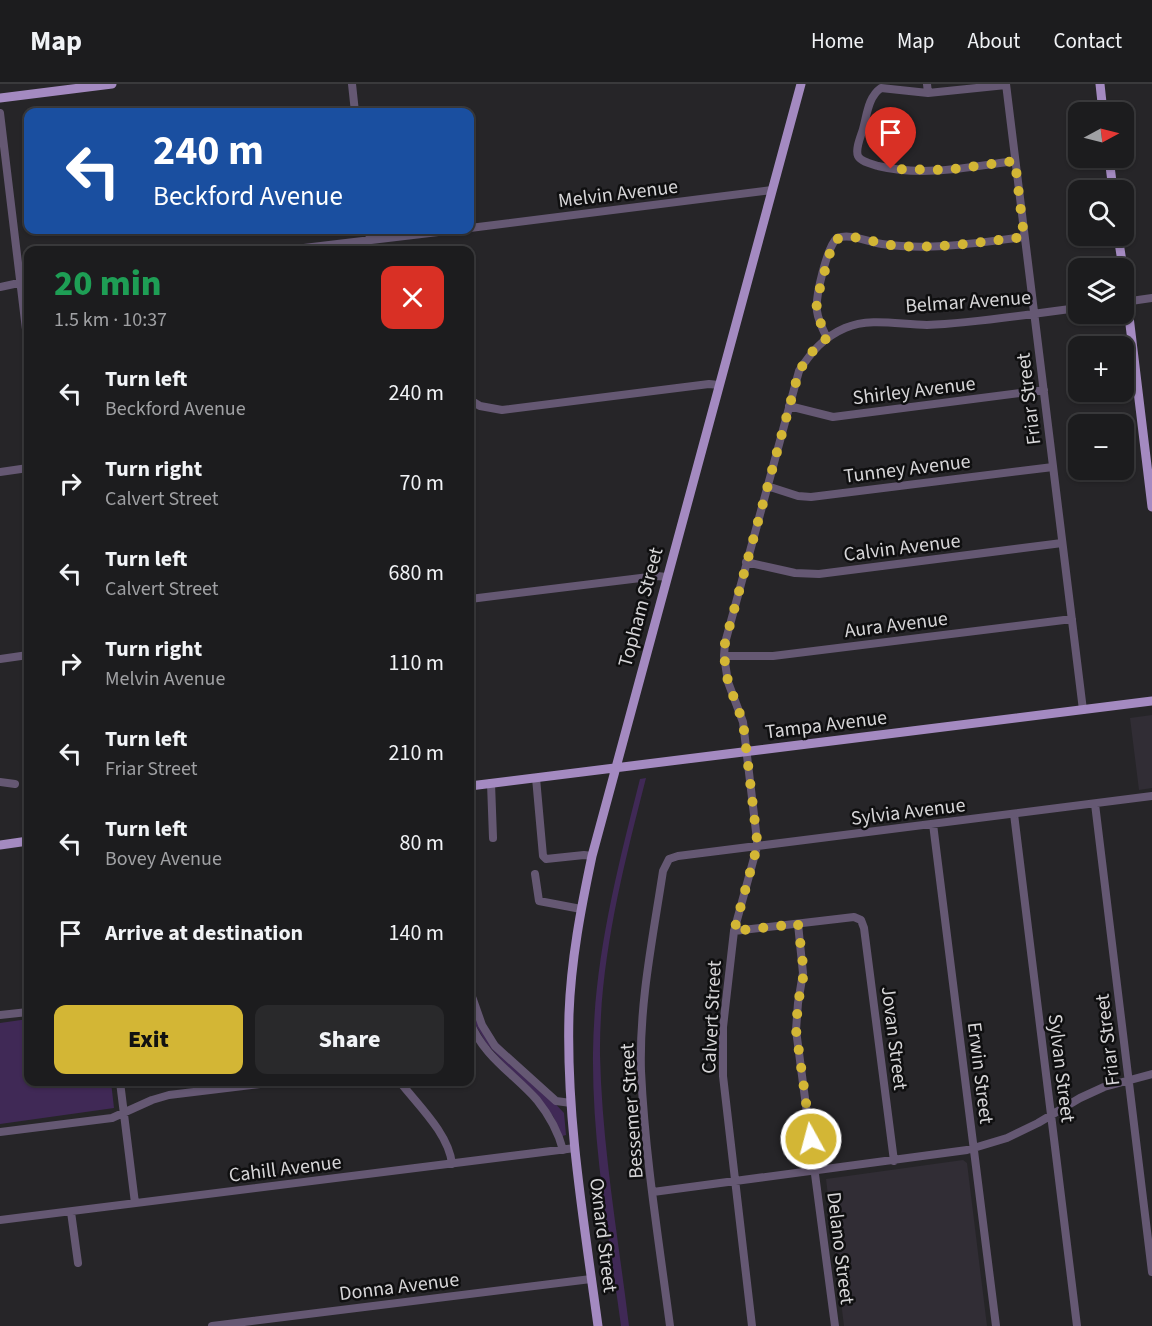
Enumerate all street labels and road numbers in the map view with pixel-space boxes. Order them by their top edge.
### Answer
street label: Melvin Avenue [557,173,680,215]
street label: Belmar Avenue [904,284,1032,320]
street label: Friar Street [1009,351,1049,446]
street label: Shirley Avenue [851,370,977,412]
street label: Tunney Avenue [842,447,972,491]
street label: Calvin Avenue [842,527,962,569]
street label: Topham Street [612,544,670,670]
street label: Aura Avenue [843,605,949,645]
street label: Tampa Avenue [764,704,889,746]
street label: Sylvia Avenue [849,791,967,833]
street label: Calvert Street [695,959,729,1075]
street label: Jovan Street [874,985,914,1092]
street label: Friar Street [1088,992,1128,1087]
street label: Sylvan Street [1040,1012,1082,1124]
street label: Erwin Street [960,1021,1000,1126]
street label: Bessemer Street [613,1042,651,1180]
street label: Cahill Avenue [227,1148,343,1190]
street label: Oxnard Street [582,1176,624,1294]
street label: Delano Street [819,1190,861,1306]
street label: Donna Avenue [337,1266,461,1308]

